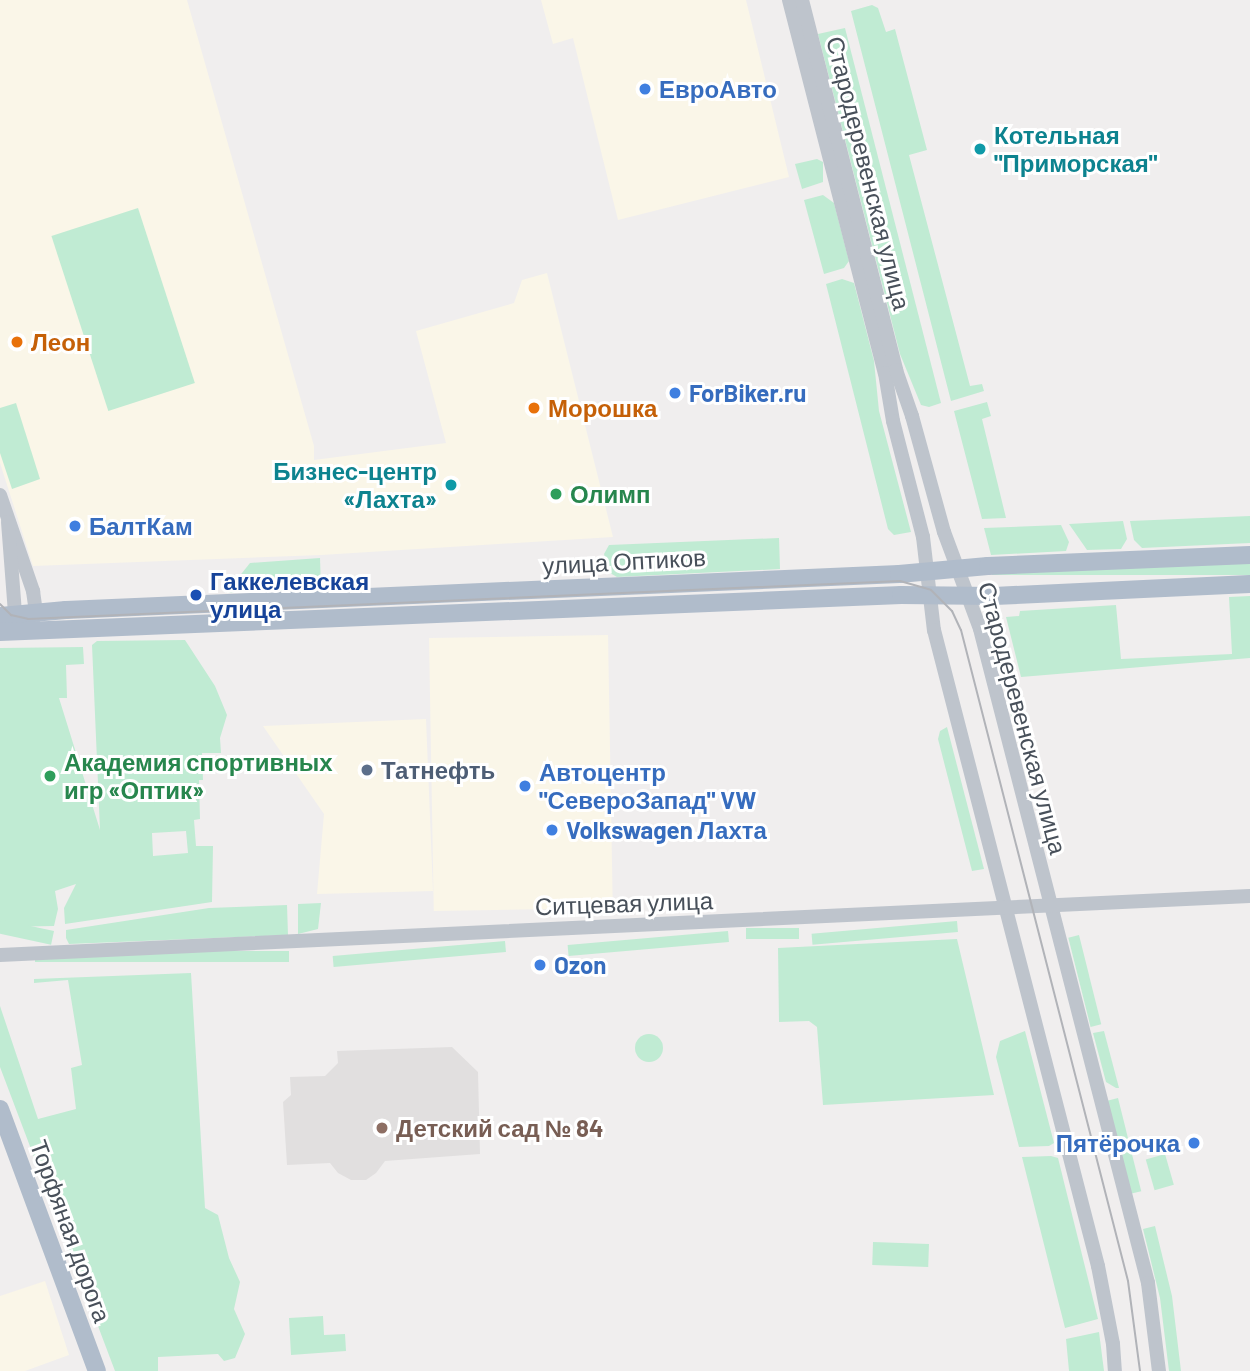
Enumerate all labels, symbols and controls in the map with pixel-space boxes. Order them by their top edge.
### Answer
street label: Стародеревенская улица [821,33,917,313]
place label: ЕвроАвто [659,75,777,103]
marker: ЕвроАвто [637,81,653,97]
place label: Котельная "Приморская" [994,121,1157,177]
marker: Котельная "Приморская" [972,141,988,157]
place label: Леон [31,328,90,356]
marker: Леон [9,334,25,350]
place label: ForBiker.ru [689,379,806,407]
marker: ForBiker.ru [667,385,683,401]
place label: Морошка [548,394,657,422]
marker: Морошка [526,400,542,416]
place label: Бизнес-центр «Лахта» [273,457,437,513]
marker: Бизнес-центр «Лахта» [443,477,459,493]
place label: Олимп [570,480,651,508]
marker: Олимп [548,486,564,502]
place label: БалтКам [89,512,193,540]
marker: БалтКам [67,518,83,534]
street label: улица Оптиков [542,542,706,580]
place label: Гаккелевская улица [210,567,369,623]
street label: Стародеревенская улица [973,579,1073,857]
marker: Гаккелевская улица [188,587,204,603]
place label: Академия спортивных игр «Оптик» [64,748,333,804]
place label: Татнефть [381,756,495,784]
place label: Автоцентр "СевероЗапад" VW [539,758,756,814]
marker: Татнефть [359,762,375,778]
marker: Академия спортивных игр «Оптик» [42,768,58,784]
marker: Автоцентр "СевероЗапад" VW [517,778,533,794]
place label: Volkswagen Лахта [566,816,767,844]
marker: Volkswagen Лахта [544,822,560,838]
street label: Ситцевая улица [534,886,714,920]
place label: Ozon [554,951,606,979]
marker: Ozon [532,957,548,973]
place label: Детский сад № 84 [396,1114,604,1142]
marker: Детский сад № 84 [374,1120,390,1136]
place label: Пятёрочка [1056,1129,1180,1157]
marker: Пятёрочка [1186,1135,1202,1151]
street label: Торфяная дорога [25,1136,117,1326]

